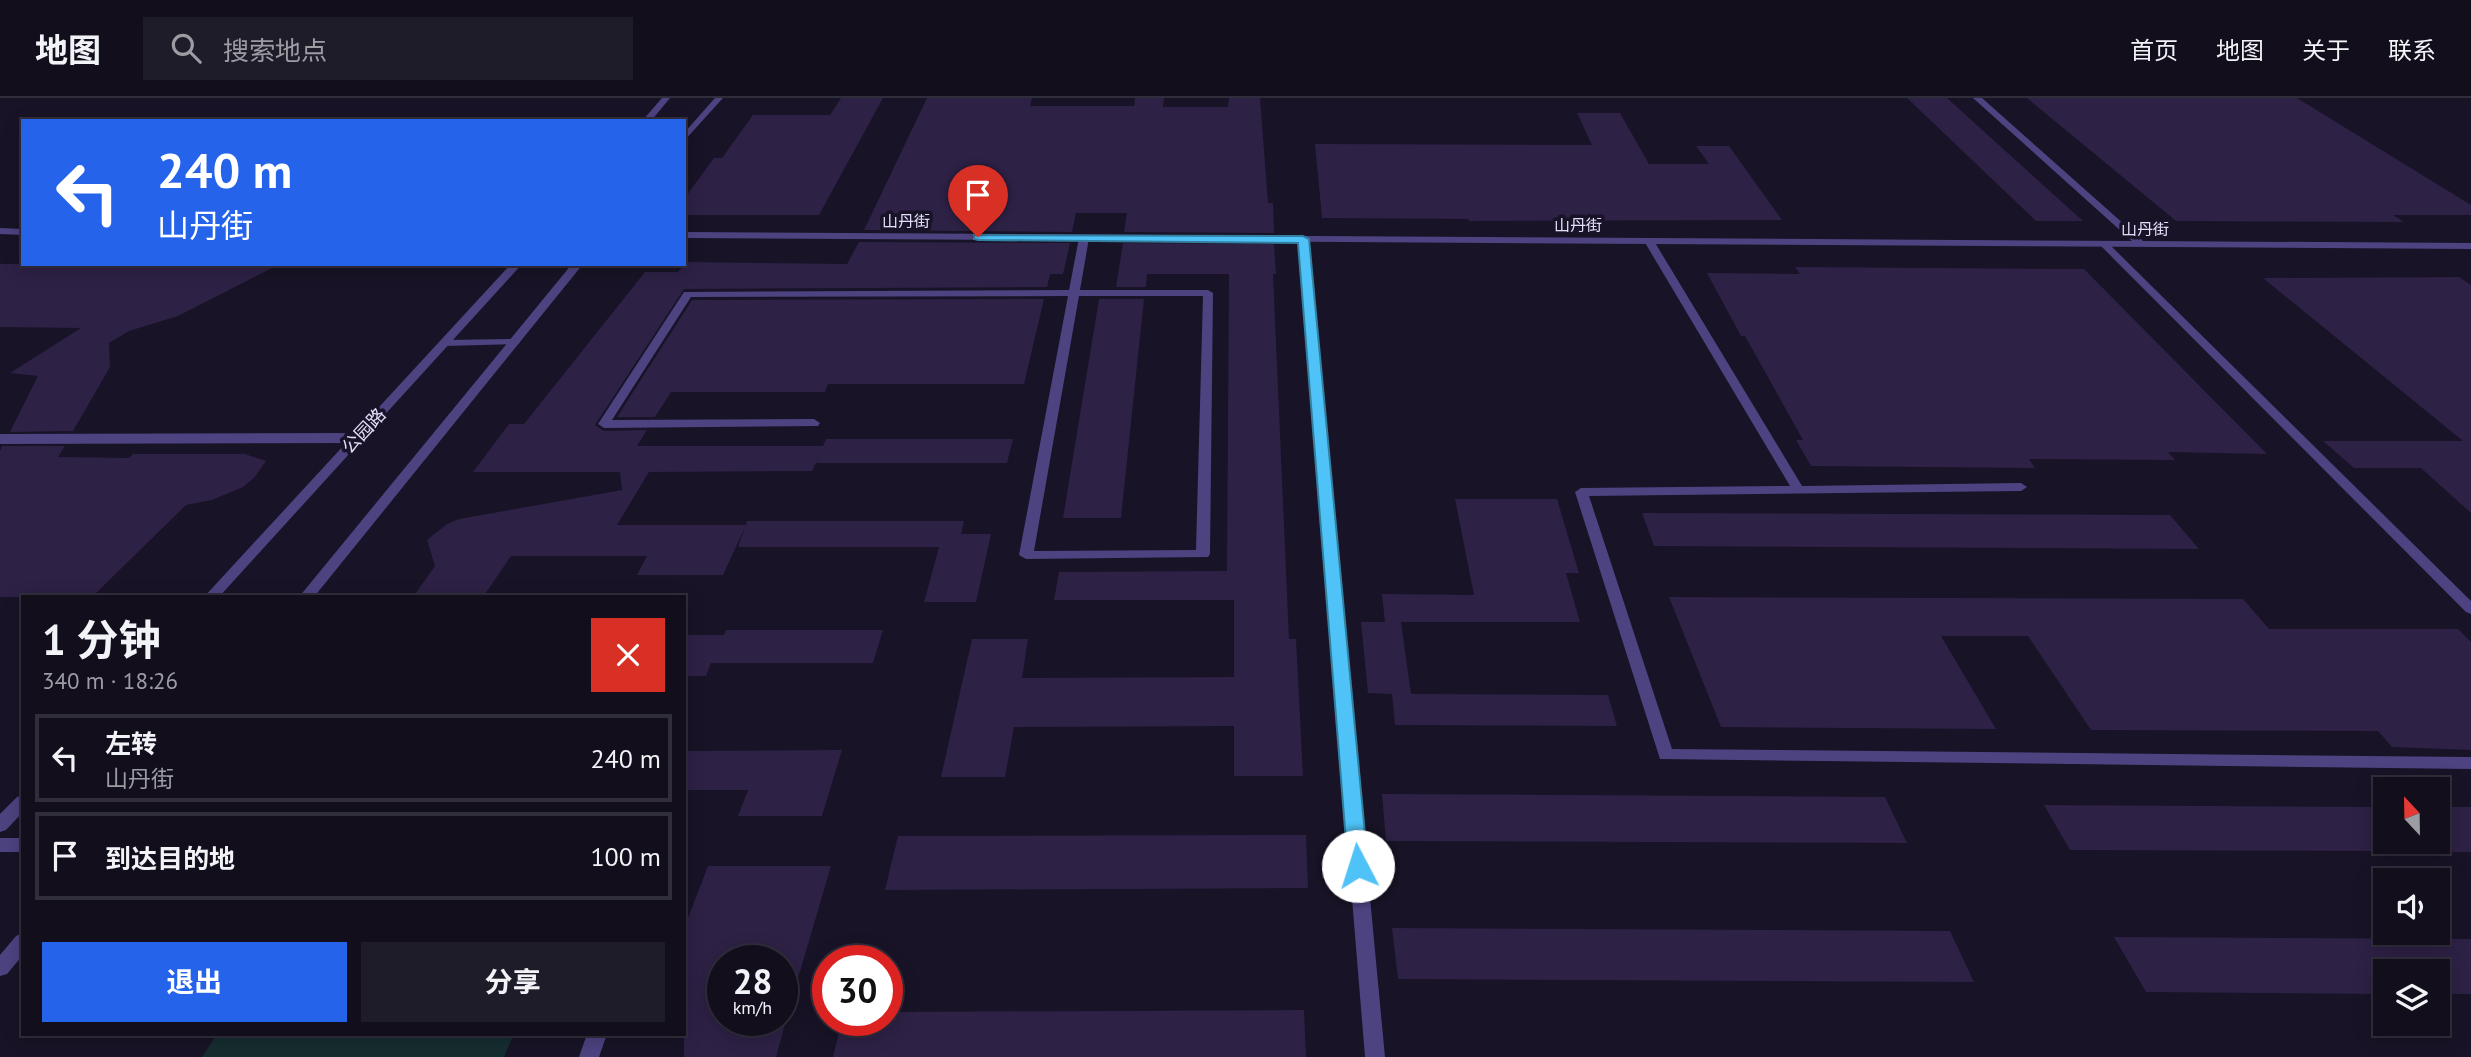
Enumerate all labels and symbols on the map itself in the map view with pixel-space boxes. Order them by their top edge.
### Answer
pin [948,165,1008,237]
street label: 山丹街 [882,211,930,231]
street label: 山丹街 [1554,215,1602,235]
street label: 山丹街 [2121,219,2169,239]
street label: 公园路 [337,403,390,458]
north arrow [2373,777,2450,854]
position arrow [1321,829,1395,903]
speed limit sign: 30 [812,945,903,1036]

